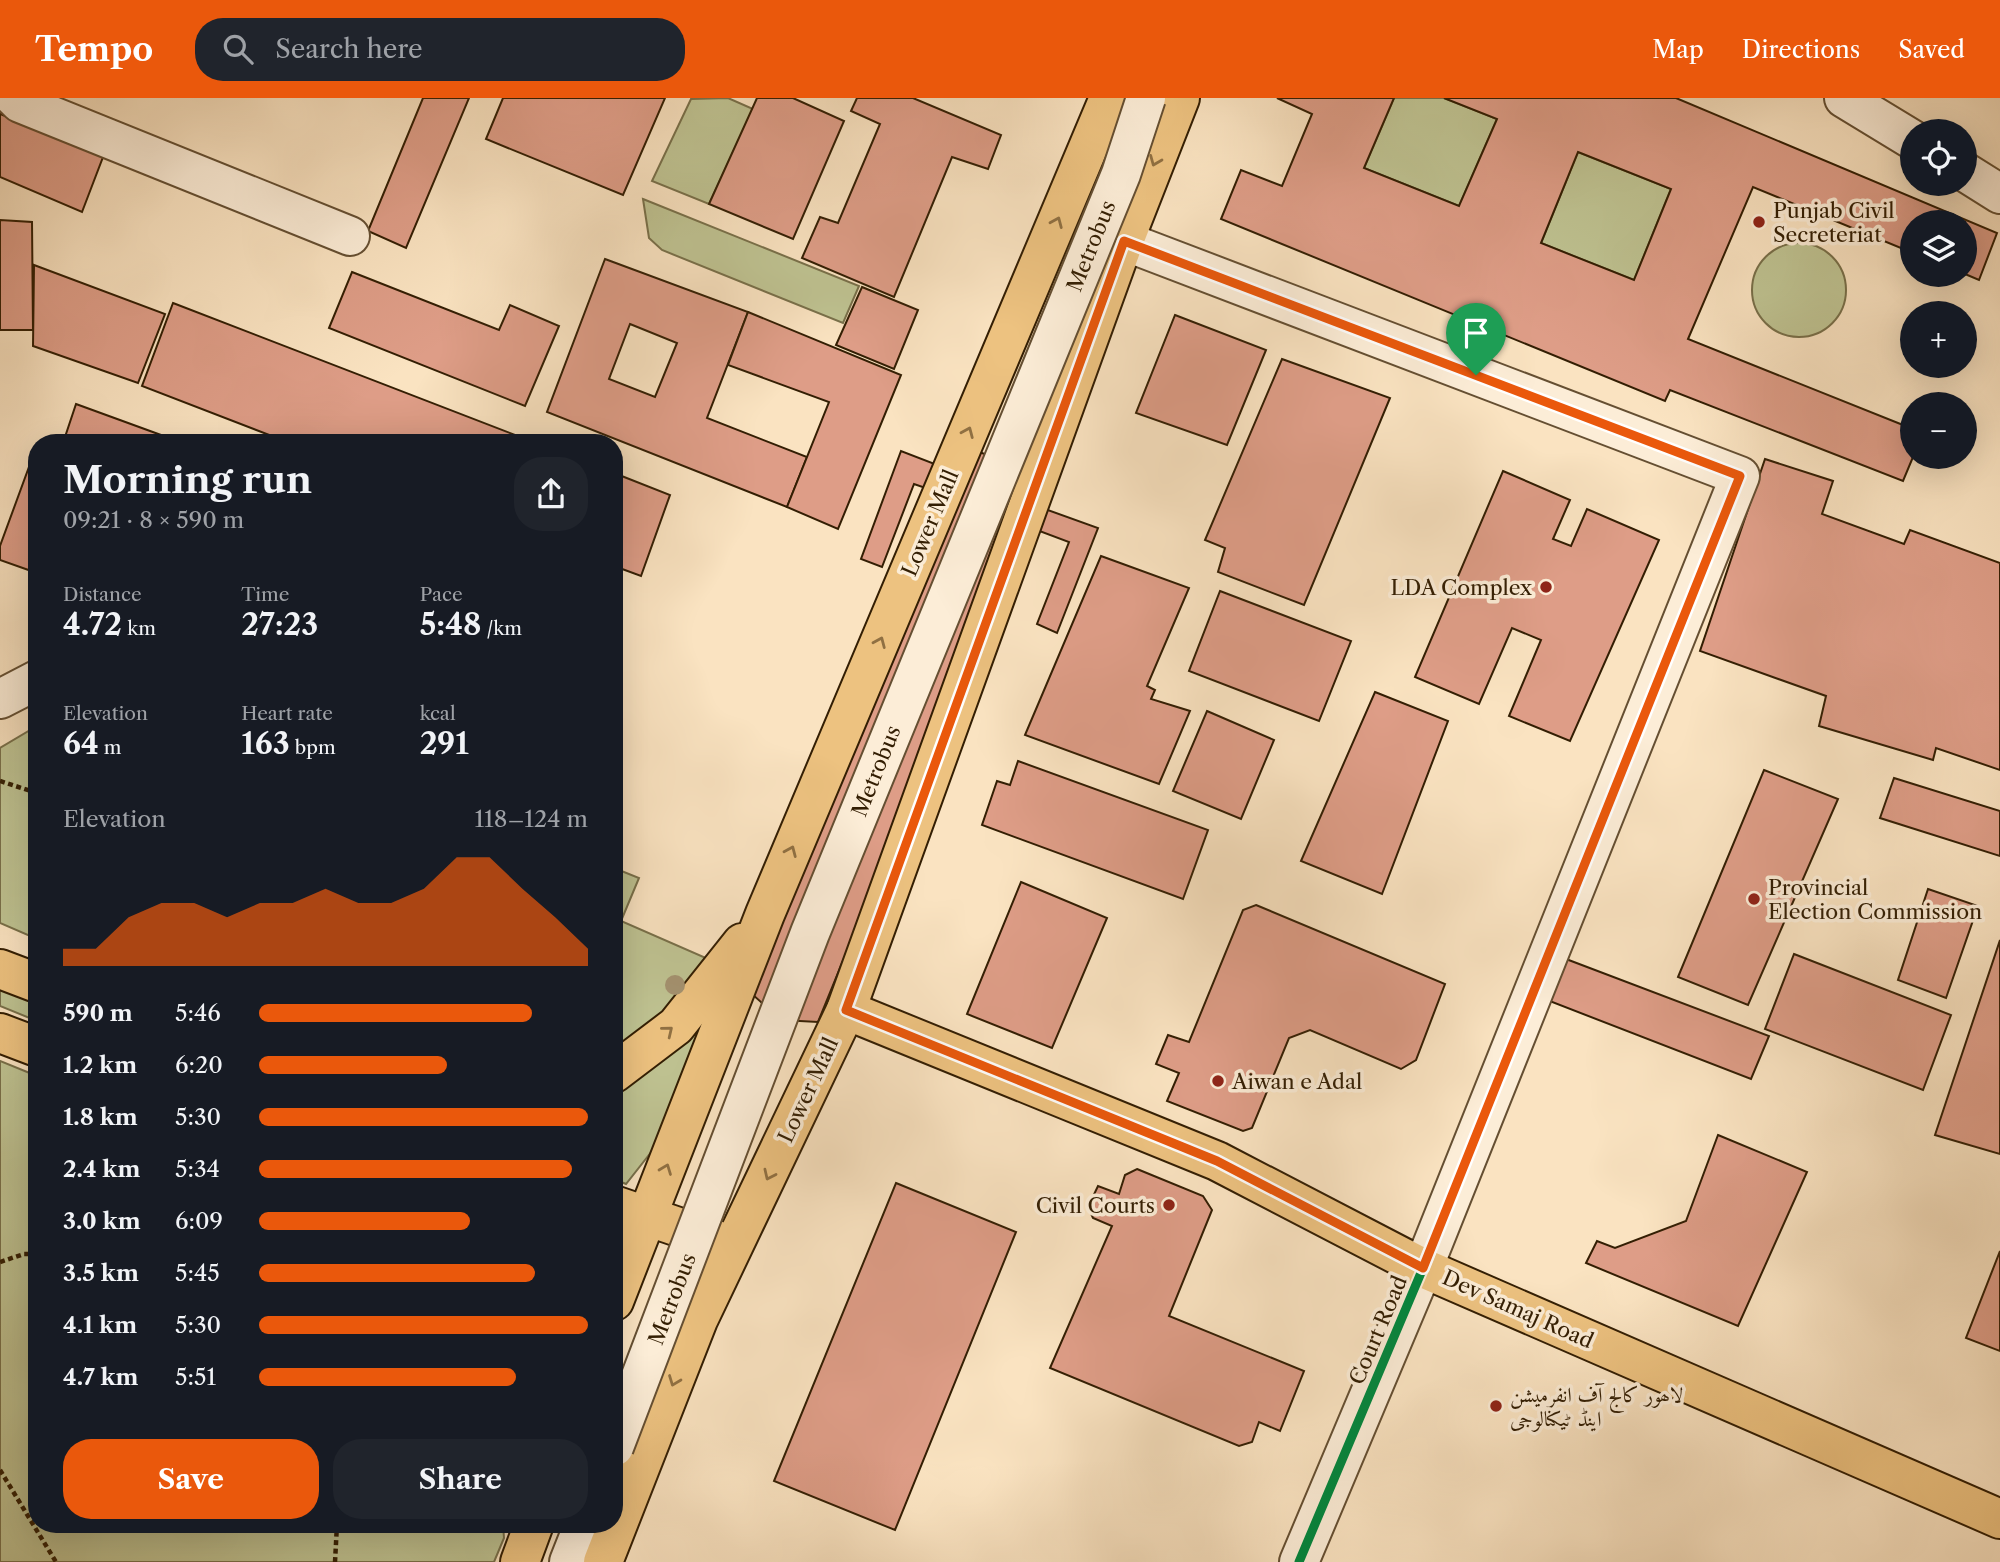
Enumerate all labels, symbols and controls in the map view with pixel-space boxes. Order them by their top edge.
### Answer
search box [195,18,685,81]
text: Tempo [35,29,153,70]
icon: search [219,30,257,68]
text: Search here [275,33,423,65]
text: Map [1652,35,1704,64]
text: Directions [1742,35,1860,64]
text: Saved [1898,35,1965,64]
map controls [1900,119,1977,469]
button: locate [1900,119,1977,196]
one-way arrow [1150,155,1164,167]
street label: Metrobus [1061,197,1121,295]
place label: Punjab Civil Secreteriat [1773,198,1895,247]
button: layers [1900,210,1977,287]
marker: Punjab Civil Secreteriat [1751,214,1767,230]
one-way arrow [1049,217,1063,230]
button: + [1900,301,1977,378]
pin [1446,303,1506,375]
icon: arrive [1457,314,1495,352]
button: − [1900,392,1977,469]
one-way arrow [960,427,974,439]
text: Morning run [63,456,312,503]
button: share [514,457,588,531]
street label: Lower Mall [896,466,964,580]
text: 09:21 · 8 × 590 m [63,506,244,534]
place label: LDA Complex [1391,575,1533,600]
marker: LDA Complex [1538,579,1554,595]
text: Distance [63,583,142,606]
text: Time [241,583,289,606]
text: Pace [420,583,463,606]
text: 4.72 [63,606,122,643]
text: 27:23 [241,606,318,643]
text: 5:48 [420,606,481,643]
text: km [122,617,156,640]
text: /km [481,617,522,640]
one-way arrow [872,636,886,649]
text: Elevation [63,702,148,725]
text: Heart rate [241,702,333,725]
text: kcal [420,702,456,725]
street label: Metrobus [846,722,906,820]
text: 64 [63,725,99,762]
text: 163 [241,725,290,762]
text: 291 [420,725,469,762]
text: m [99,736,121,759]
text: bpm [290,736,336,759]
text: Elevation [63,805,166,833]
text: 118–124 m [474,805,588,833]
one-way arrow [783,846,797,858]
place label: Provincial Election Commission [1768,875,1982,924]
marker: Provincial Election Commission [1746,891,1762,907]
text: 590 m [63,999,133,1027]
text: 5:46 [175,999,221,1027]
one-way arrow [661,1027,673,1040]
street label: Lower Mall [773,1033,843,1147]
text: 1.2 km [63,1051,137,1079]
text: 6:20 [175,1051,223,1079]
place label: Aiwan e Adal [1231,1069,1362,1094]
marker: Aiwan e Adal [1210,1073,1226,1089]
text: 1.8 km [63,1103,138,1131]
text: 5:30 [175,1103,221,1131]
text: 2.4 km [63,1155,140,1183]
text: 5:34 [175,1155,220,1183]
one-way arrow [657,1163,671,1175]
one-way arrow [763,1168,777,1180]
place label: Civil Courts [1036,1193,1155,1218]
marker: Civil Courts [1161,1197,1177,1213]
text: 3.0 km [63,1207,141,1235]
text: 6:09 [175,1207,223,1235]
street label: Metrobus [643,1250,701,1348]
text: 3.5 km [63,1259,139,1287]
text: 5:45 [175,1259,220,1287]
street label: Dev Samaj Road [1439,1265,1597,1354]
street label: Court Road [1344,1272,1412,1388]
text: 4.1 km [63,1311,137,1339]
text: 5:30 [175,1311,221,1339]
text: 4.7 km [63,1363,139,1391]
text: 5:51 [175,1363,216,1391]
one-way arrow [669,1375,683,1387]
place label: لاھور کالج آف انفرمیشن اینڈ ٹیکنالوجی [1510,1382,1683,1432]
marker: لاھور کالج آف انفرمیشن اینڈ ٹیکنالوجی [1488,1398,1504,1414]
button: Save [63,1439,319,1519]
button: Share [333,1439,588,1519]

